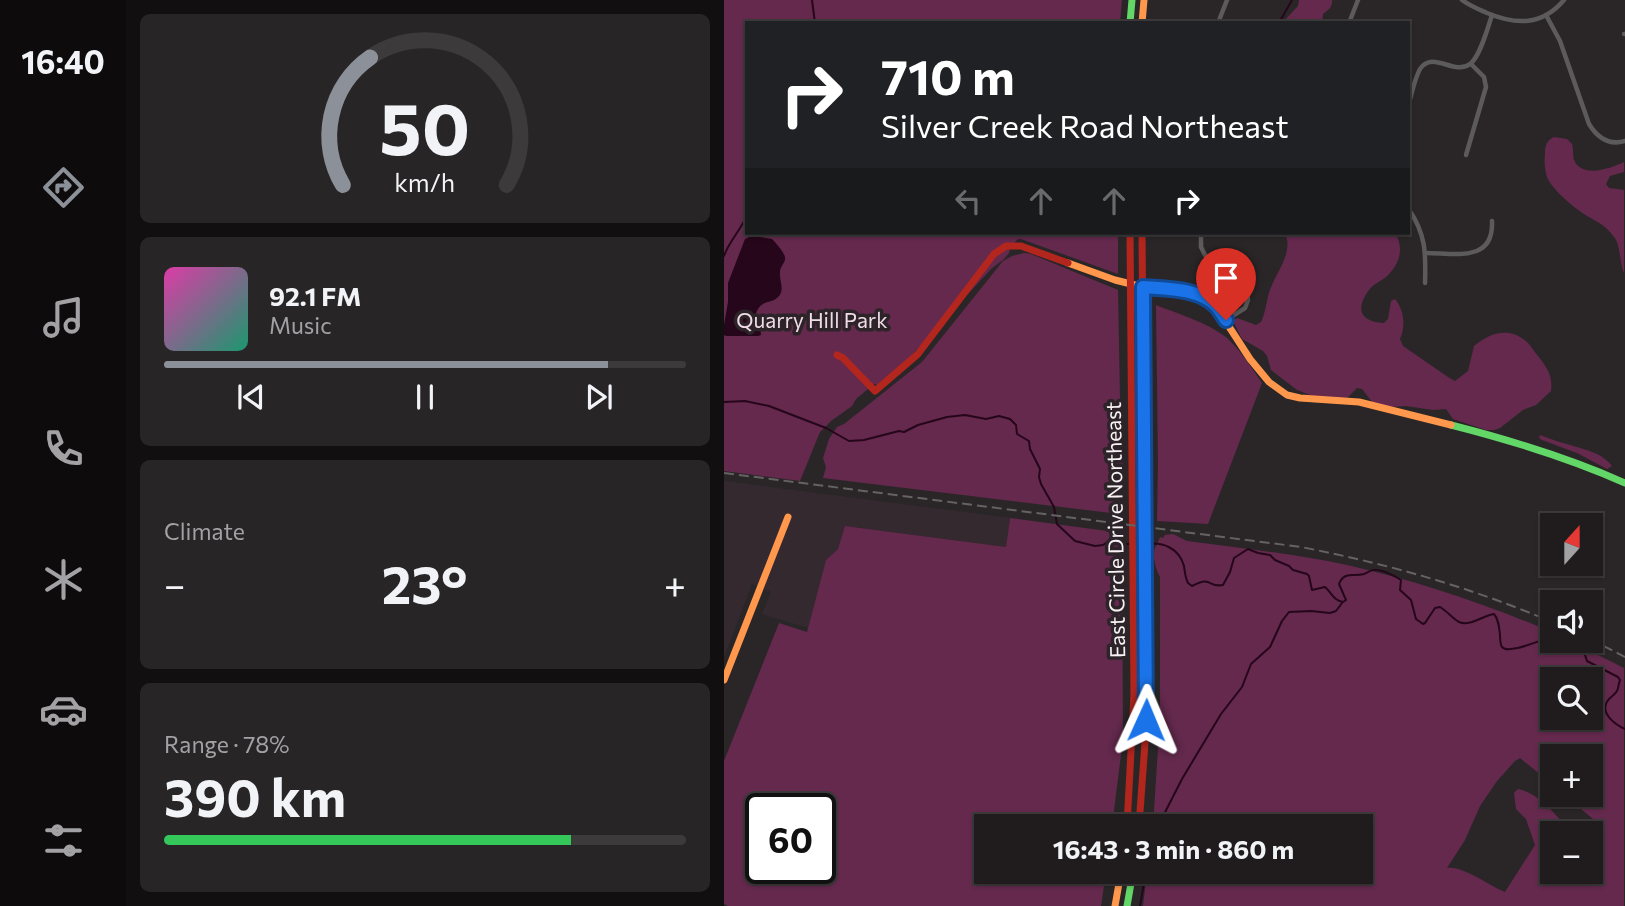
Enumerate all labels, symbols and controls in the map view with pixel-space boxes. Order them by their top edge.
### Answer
text: 16:40 [21,41,105,81]
text: 710 m [881,45,1015,105]
icon: right [766,49,857,140]
text: 50 [380,81,470,170]
text: Silver Creek Road Northeast [881,105,1289,145]
icon: directions [39,163,88,212]
text: km/h [395,166,455,196]
icon: left [949,182,987,220]
icon: ahead [1022,182,1060,220]
icon: ahead [1095,182,1133,220]
icon: right [1168,182,1206,220]
pin [1196,248,1256,320]
icon: arrive [1207,259,1245,297]
text: 92.1 FM [269,280,361,311]
icon: music [39,293,88,342]
park label: Quarry Hill Park [736,307,888,332]
text: Music [269,311,332,339]
icon: previous [232,378,270,416]
icon: pause [406,378,444,416]
icon: next [580,378,618,416]
street label: East Circle Drive Northeast [1100,402,1129,658]
icon: phone [39,424,88,473]
north arrow [1540,513,1602,576]
map controls [1540,513,1603,884]
text: Climate [164,517,245,545]
text: 23° [382,551,468,615]
icon: climate [39,555,88,604]
text: − [164,560,186,607]
text: + [664,560,686,607]
button: sound [1540,590,1603,653]
button: search [1540,667,1603,730]
position arrow [1109,683,1183,757]
icon: car [39,685,88,734]
text: Range · 78% [164,730,289,758]
button: + [1540,744,1603,807]
text: 390 km [164,764,346,828]
speed limit sign: 60 [745,793,836,884]
icon: filters [39,816,88,865]
button: − [1540,821,1603,884]
text: 16:43 · 3 min · 860 m [1053,833,1294,864]

